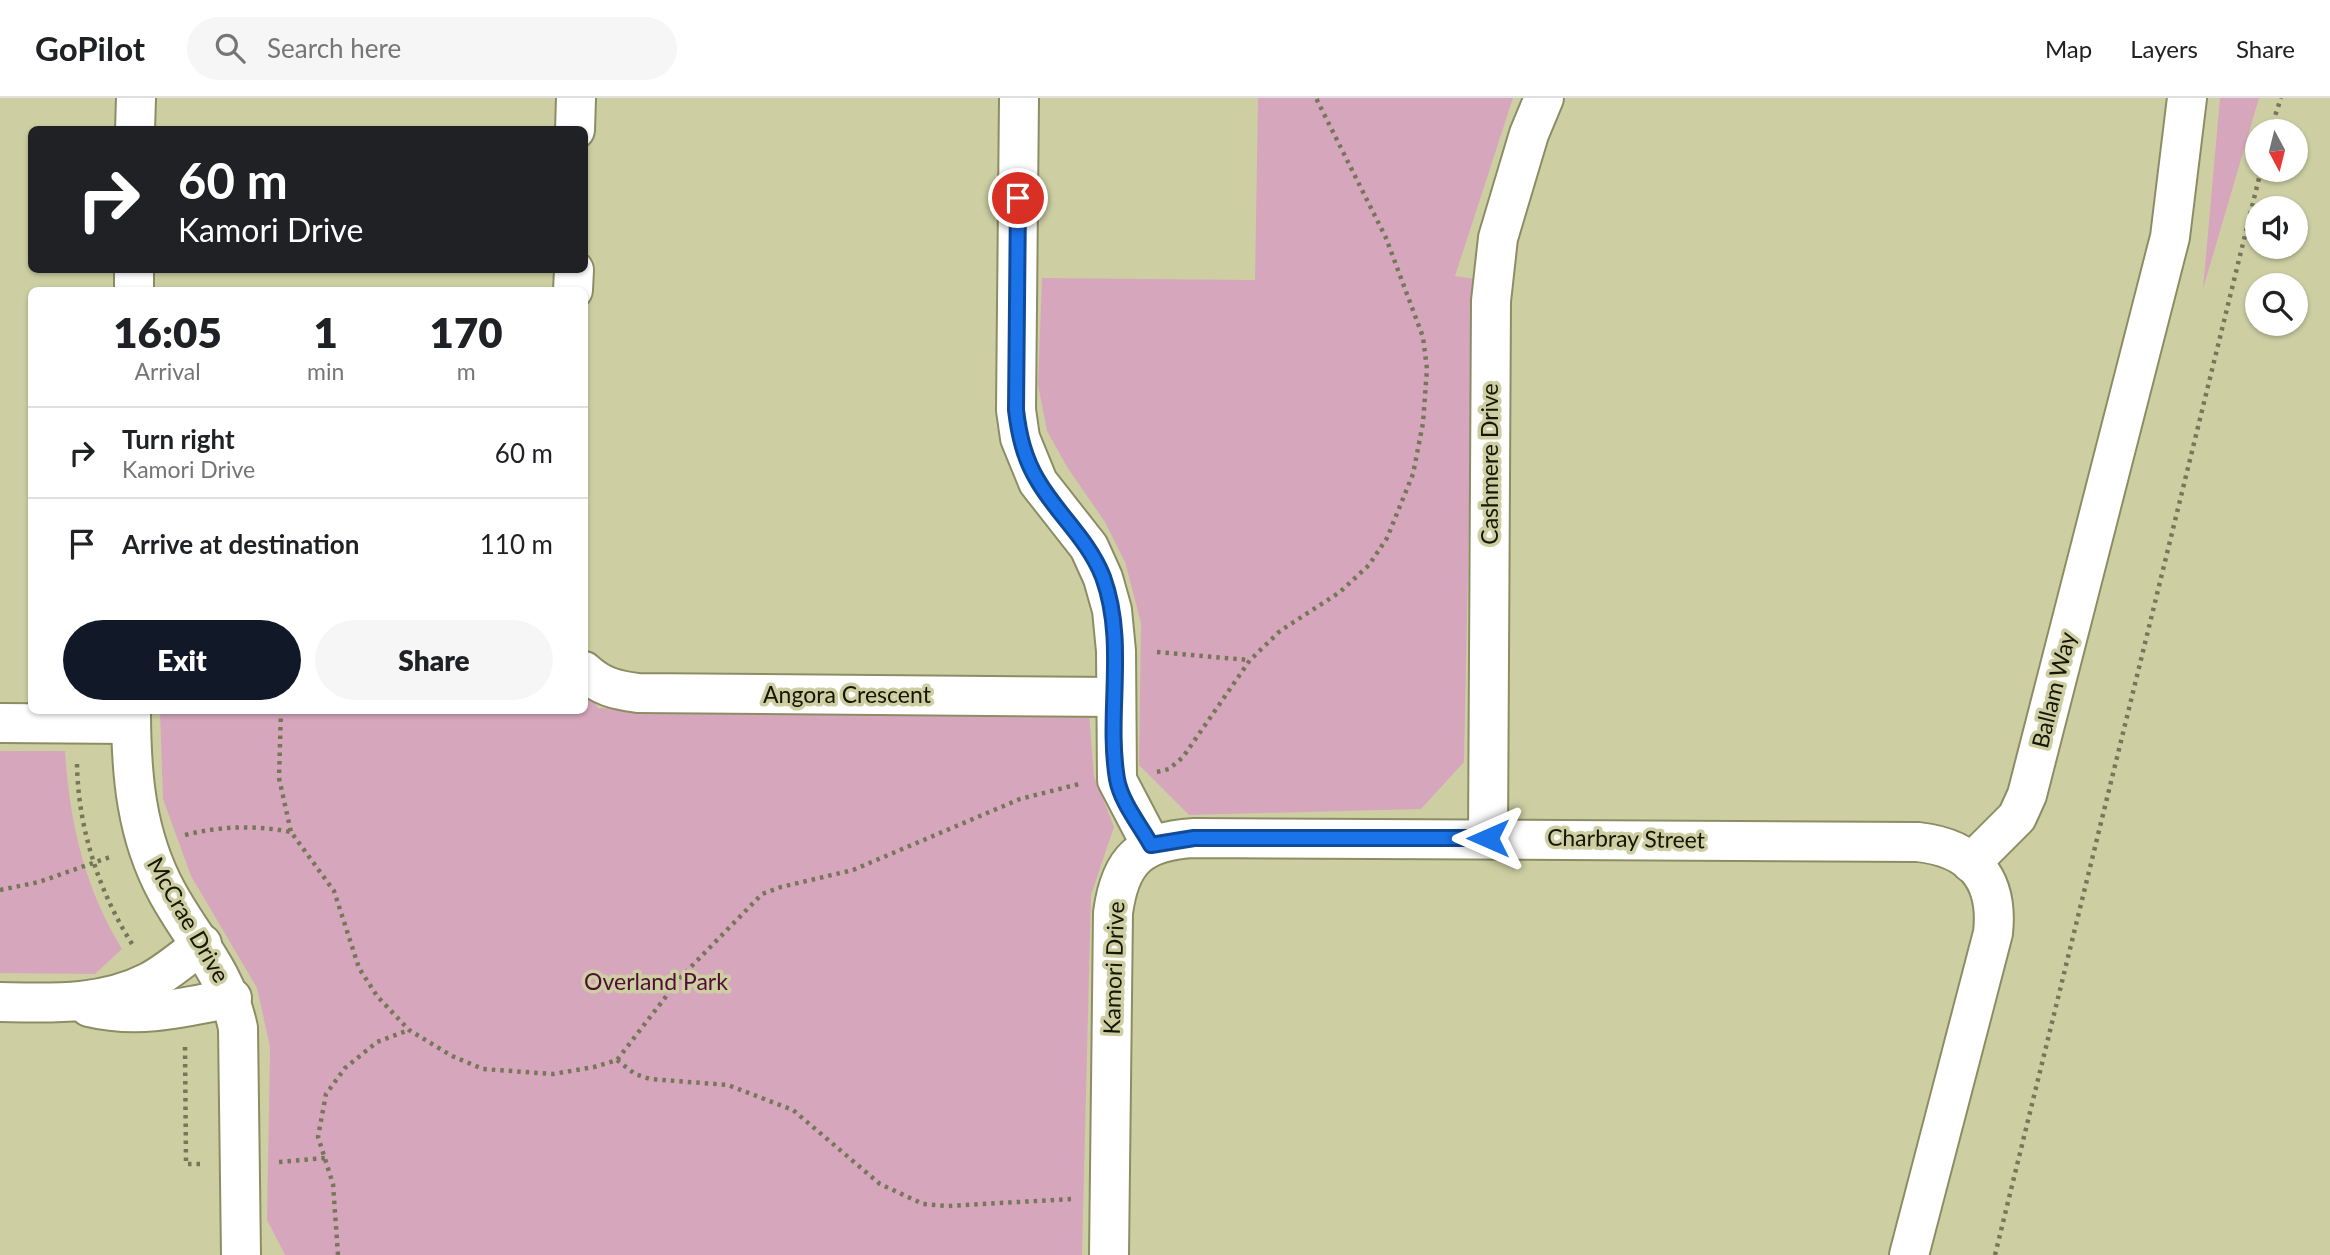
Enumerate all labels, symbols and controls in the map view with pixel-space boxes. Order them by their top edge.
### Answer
search box [187,17,677,80]
text: GoPilot [35,28,145,68]
icon: search [211,29,249,67]
text: Search here [267,32,401,64]
text: Map [2045,34,2092,63]
text: Layers [2130,34,2198,63]
text: Share [2236,34,2295,63]
north arrow [2245,119,2308,182]
map controls [2245,119,2308,336]
text: 60 m [178,151,288,209]
icon: right [63,154,154,245]
pin [988,168,1048,228]
icon: arrive [999,179,1037,217]
button: sound [2245,196,2308,259]
text: Kamori Drive [178,210,363,249]
button: search [2245,273,2308,336]
text: 16:05 [113,307,222,357]
text: 1 [314,307,338,357]
text: 170 [430,307,503,357]
text: Arrival [134,357,201,385]
text: min [307,357,344,385]
text: m [457,357,476,385]
street label: Cashmere Drive [1475,383,1503,545]
text: Turn right [122,423,235,455]
icon: right [63,434,101,472]
text: 60 m [495,437,553,469]
text: Kamori Drive [122,455,255,483]
icon: arrive [63,525,101,563]
text: Arrive at destination [122,528,359,560]
text: 110 m [480,528,553,560]
button: Exit [63,620,301,700]
button: Share [315,620,553,700]
street label: Ballam Way [2025,629,2081,751]
street label: Angora Crescent [763,680,932,708]
position arrow [1451,801,1525,875]
street label: Charbray Street [1547,823,1706,853]
street label: McCrae Drive [142,852,236,987]
street label: Kamori Drive [1097,901,1129,1035]
park label: Overland Park [584,967,728,995]

